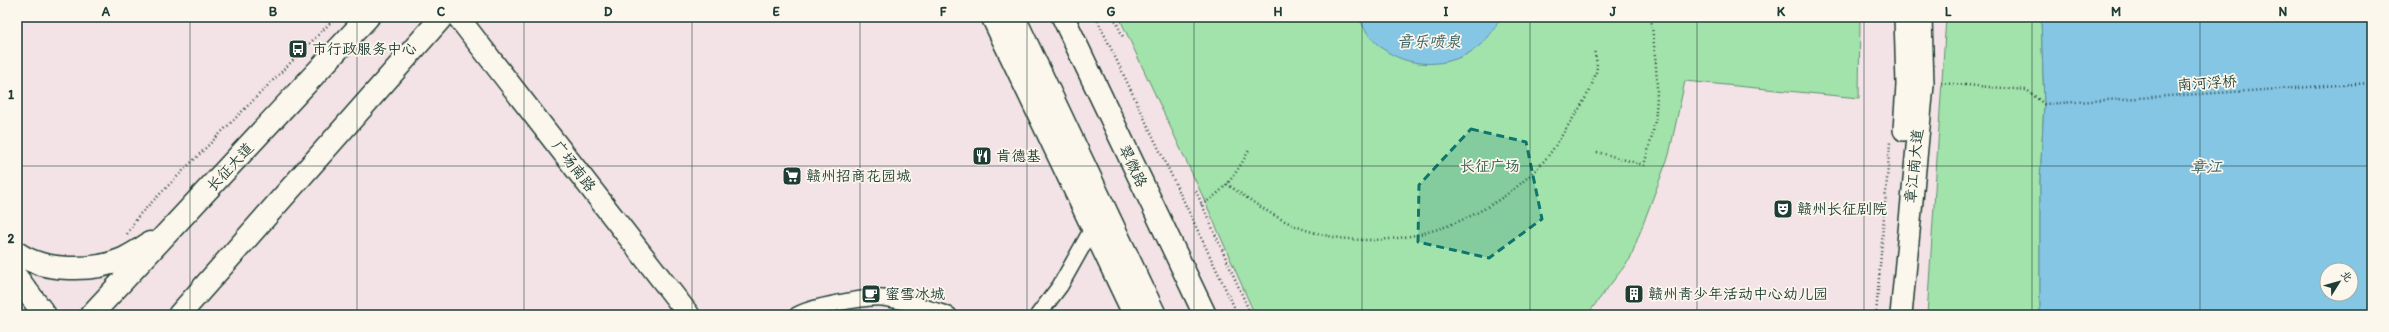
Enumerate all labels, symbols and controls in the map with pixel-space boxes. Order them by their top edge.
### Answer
text: A [101,4,111,19]
text: B [269,4,278,19]
text: C [437,4,446,19]
text: D [604,4,613,19]
text: E [772,4,780,19]
text: F [940,4,947,19]
text: G [1107,4,1116,19]
text: H [1274,4,1283,19]
text: I [1444,4,1449,19]
text: J [1609,4,1617,19]
text: K [1777,4,1786,19]
text: L [1945,4,1952,19]
text: M [2111,4,2121,19]
text: N [2279,4,2288,19]
water label: 音乐喷泉 [1397,32,1461,51]
bus stop icon: 市行政服务中心 [287,38,309,60]
place label: 市行政服务中心 [312,40,417,58]
street label: 南河浮桥 [2176,72,2238,94]
text: 1 [8,87,14,102]
street label: 章江南大道 [1901,128,1927,204]
street label: 广场南路 [548,137,600,195]
street label: 长征大道 [203,139,257,195]
street label: 翠微路 [1115,142,1151,190]
restaurant icon: 肯德基 [971,145,993,167]
place label: 肯德基 [996,147,1041,165]
park label: 长征广场 [1460,157,1520,175]
water label: 章江 [2190,157,2223,176]
supermarket icon: 赣州招商花园城 [781,165,803,187]
place label: 赣州招商花园城 [806,167,911,185]
theatre icon: 赣州长征剧院 [1772,198,1794,220]
place label: 赣州长征剧院 [1797,200,1887,218]
text: 2 [8,231,15,246]
north arrow [2319,262,2359,302]
text: 北 [2338,268,2355,285]
cafe icon: 蜜雪冰城 [860,283,882,305]
building icon: 赣州青少年活动中心幼儿园 [1623,283,1645,305]
place label: 蜜雪冰城 [885,285,945,303]
place label: 赣州青少年活动中心幼儿园 [1648,285,1828,303]

